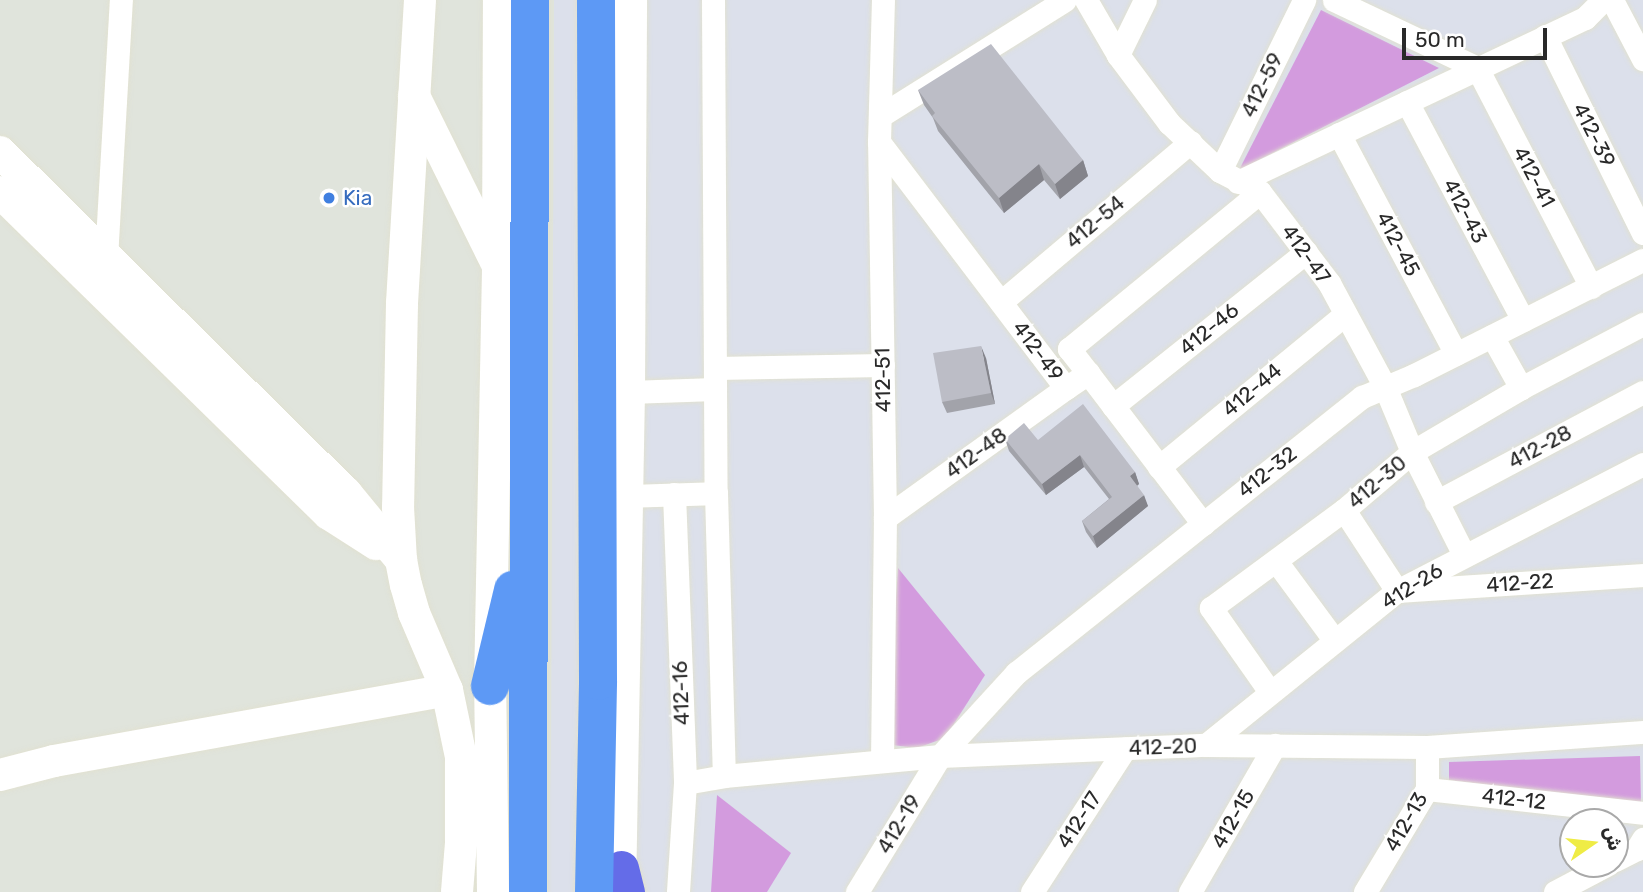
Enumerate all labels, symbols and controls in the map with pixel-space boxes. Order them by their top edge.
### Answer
scale bar [1405,14,1550,58]
text: 50 m [1415,27,1465,52]
street label: 412-59 [1236,49,1288,121]
street label: 412-39 [1567,99,1621,171]
street label: 412-41 [1508,142,1560,212]
street label: 412-43 [1438,175,1492,247]
place label: Kia [343,185,372,211]
marker: Kia [321,190,337,206]
street label: 412-54 [1060,190,1130,254]
street label: 412-45 [1371,208,1425,280]
street label: 412-47 [1276,219,1336,289]
street label: 412-46 [1174,297,1244,361]
street label: 412-49 [1007,316,1069,386]
street label: 412-51 [870,348,896,412]
street label: 412-44 [1217,358,1287,422]
street label: 412-28 [1504,420,1576,474]
street label: 412-48 [940,422,1012,484]
street label: 412-32 [1232,441,1302,503]
street label: 412-30 [1342,450,1412,514]
street label: 412-26 [1377,557,1447,615]
street label: 412-22 [1485,568,1555,598]
street label: 412-16 [667,660,695,726]
street label: 412-20 [1128,733,1198,761]
street label: 412-12 [1481,783,1547,815]
street label: 412-15 [1206,785,1260,853]
street label: 412-17 [1051,787,1107,853]
street label: 412-13 [1379,788,1433,856]
street label: 412-19 [872,790,926,858]
north arrow [1559,808,1629,878]
text: ش [1599,824,1627,853]

